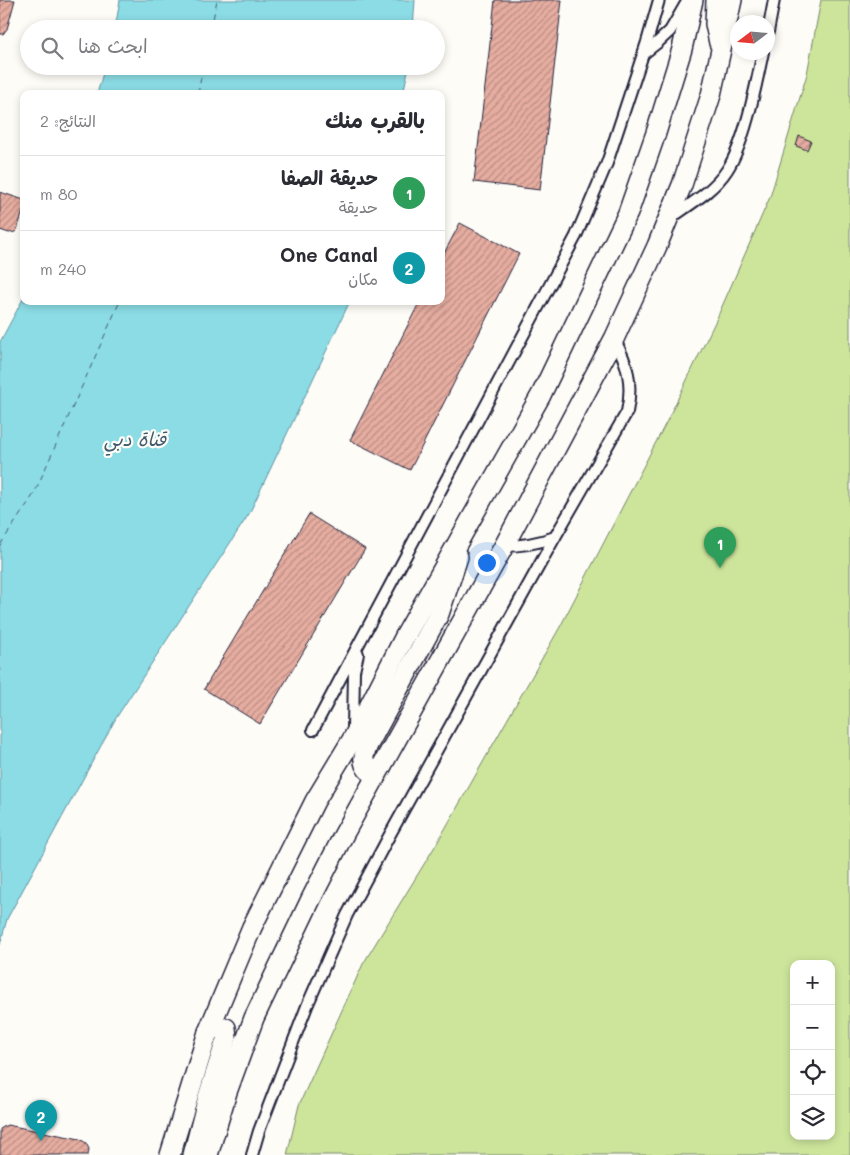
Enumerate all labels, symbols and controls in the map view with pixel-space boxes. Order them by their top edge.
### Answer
north arrow [730,15,775,60]
search box [20,20,445,75]
text: ابحث هنا [78,33,148,58]
icon: search [38,34,66,62]
text: بالقرب منك [325,106,425,133]
text: النتائج: 2 [40,110,96,131]
text: حديقة الصفا [281,165,378,190]
text: 80 m [40,183,77,204]
text: 1 [405,183,413,204]
text: حديقة [339,196,378,217]
text: One Canal [280,242,378,267]
text: 240 m [40,258,86,279]
text: 2 [405,258,413,279]
text: مكان [348,268,378,289]
water label: قناة دبي [104,426,168,456]
pin: 1 [704,527,736,568]
your location [474,550,500,576]
map controls [790,960,835,1140]
button: + [790,960,835,1005]
button: − [790,1005,835,1050]
button: locate [790,1050,835,1095]
button: layers [790,1095,835,1140]
pin: 2 [25,1100,57,1141]

